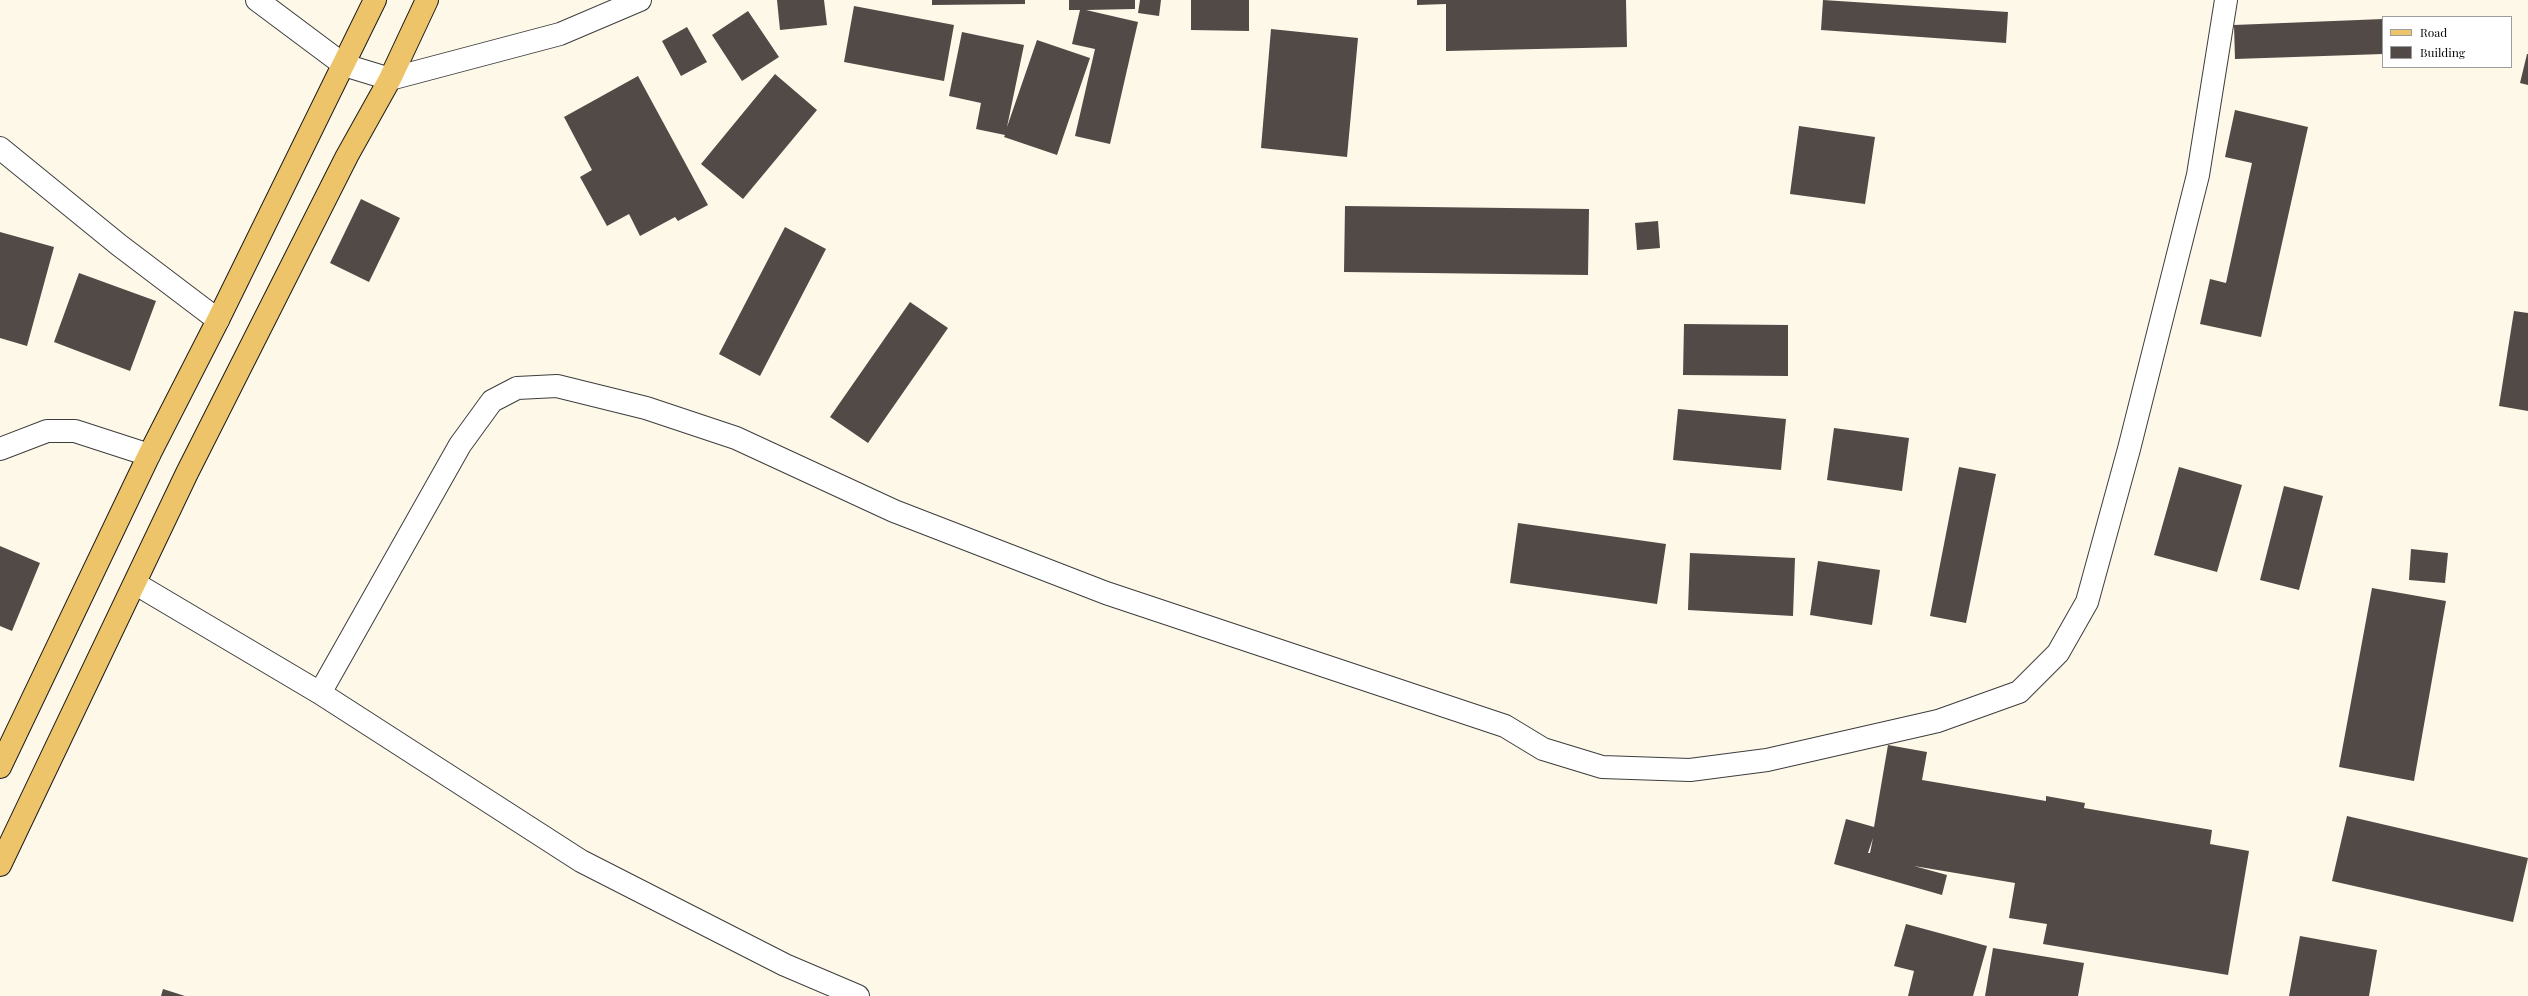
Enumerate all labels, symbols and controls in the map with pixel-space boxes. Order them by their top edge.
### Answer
legend [2382,16,2512,68]
text: Road [2420,24,2447,40]
text: Building [2420,44,2465,60]

